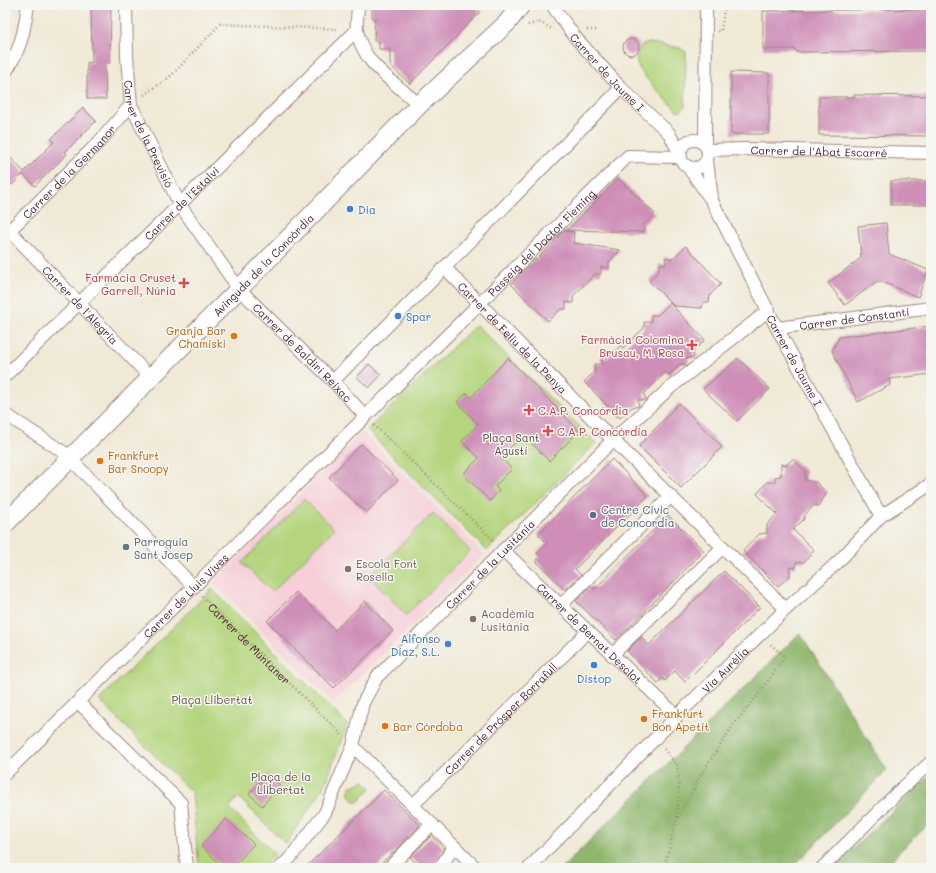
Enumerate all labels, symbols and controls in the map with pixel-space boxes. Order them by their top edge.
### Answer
street label: Carrer de Jaume I [567,29,648,114]
street label: Carrer de la Previsió [121,79,178,190]
street label: Carrer de la Germanor [19,121,118,222]
street label: Carrer de l'Abat Escarré [750,142,888,160]
street label: Carrer de l'Estalvi [140,163,222,243]
street label: Passeig del Doctor Fleming [484,186,598,299]
place label: Dia [358,202,376,217]
marker: Dia [345,204,355,214]
street label: Avinguda de la Concòrdia [209,210,317,319]
street label: Carrer de l'Alegria [39,262,122,347]
place label: Farmàcia Cruset Garrell, Núria [85,270,176,298]
marker: Farmàcia Cruset Garrell, Núria [179,278,189,288]
street label: Carrer de Feliu de la Penya [455,278,571,397]
street label: Carrer de Baldiri Reixac [250,299,356,405]
street label: Carrer de Constantí [798,303,910,333]
place label: Spar [406,309,431,324]
marker: Spar [393,311,403,321]
street label: Carrer de Jaume I [764,312,826,408]
place label: Granja Bar Chamiski [166,323,226,351]
marker: Granja Bar Chamiski [229,331,239,341]
place label: Farmàcia Colomina Brusau, M. Rosa [581,332,684,360]
marker: Farmàcia Colomina Brusau, M. Rosa [687,340,697,350]
place label: C.A.P. Concórdia [538,403,629,418]
marker: C.A.P. Concórdia [523,404,535,416]
place label: C.A.P. Concòrdia [557,424,648,439]
marker: C.A.P. Concòrdia [542,425,554,437]
park label: Plaça Sant Agustí [482,430,540,458]
place label: Frankfurt Bar Snoopy [108,448,169,476]
marker: Frankfurt Bar Snoopy [95,456,105,466]
place label: Centre Civic de Concordia [601,502,675,530]
marker: Centre Civic de Concordia [588,510,598,520]
street label: Carrer de la Lusitània [442,516,538,612]
place label: Parroquia Sant Josep [134,534,193,562]
marker: Parroquia Sant Josep [121,542,131,552]
street label: Carrer de Lluís Vives [139,550,231,641]
place label: Escola Font Rosella [356,556,418,584]
marker: Escola Font Rosella [343,564,353,574]
street label: Carrer de Bernat Desclot [534,579,646,687]
street label: Carrer de Muntaner [205,599,294,687]
place label: Acadèmia Lusitània [481,606,535,634]
marker: Acadèmia Lusitània [468,614,478,624]
place label: Alfonso Díaz, S.L. [391,631,440,659]
marker: Alfonso Díaz, S.L. [443,639,453,649]
street label: Via Aurèlia [698,643,751,695]
street label: Carrer de Prósper Borrafull [441,659,560,778]
marker: Distop [589,660,599,670]
place label: Distop [577,671,611,686]
park label: Plaça Llibertat [172,692,253,707]
place label: Frankfurt Bon Apetit [652,706,709,734]
marker: Frankfurt Bon Apetit [639,714,649,724]
place label: Bar Córdoba [393,719,463,734]
marker: Bar Córdoba [380,721,390,731]
park label: Plaça de la Llibertat [251,769,311,797]

